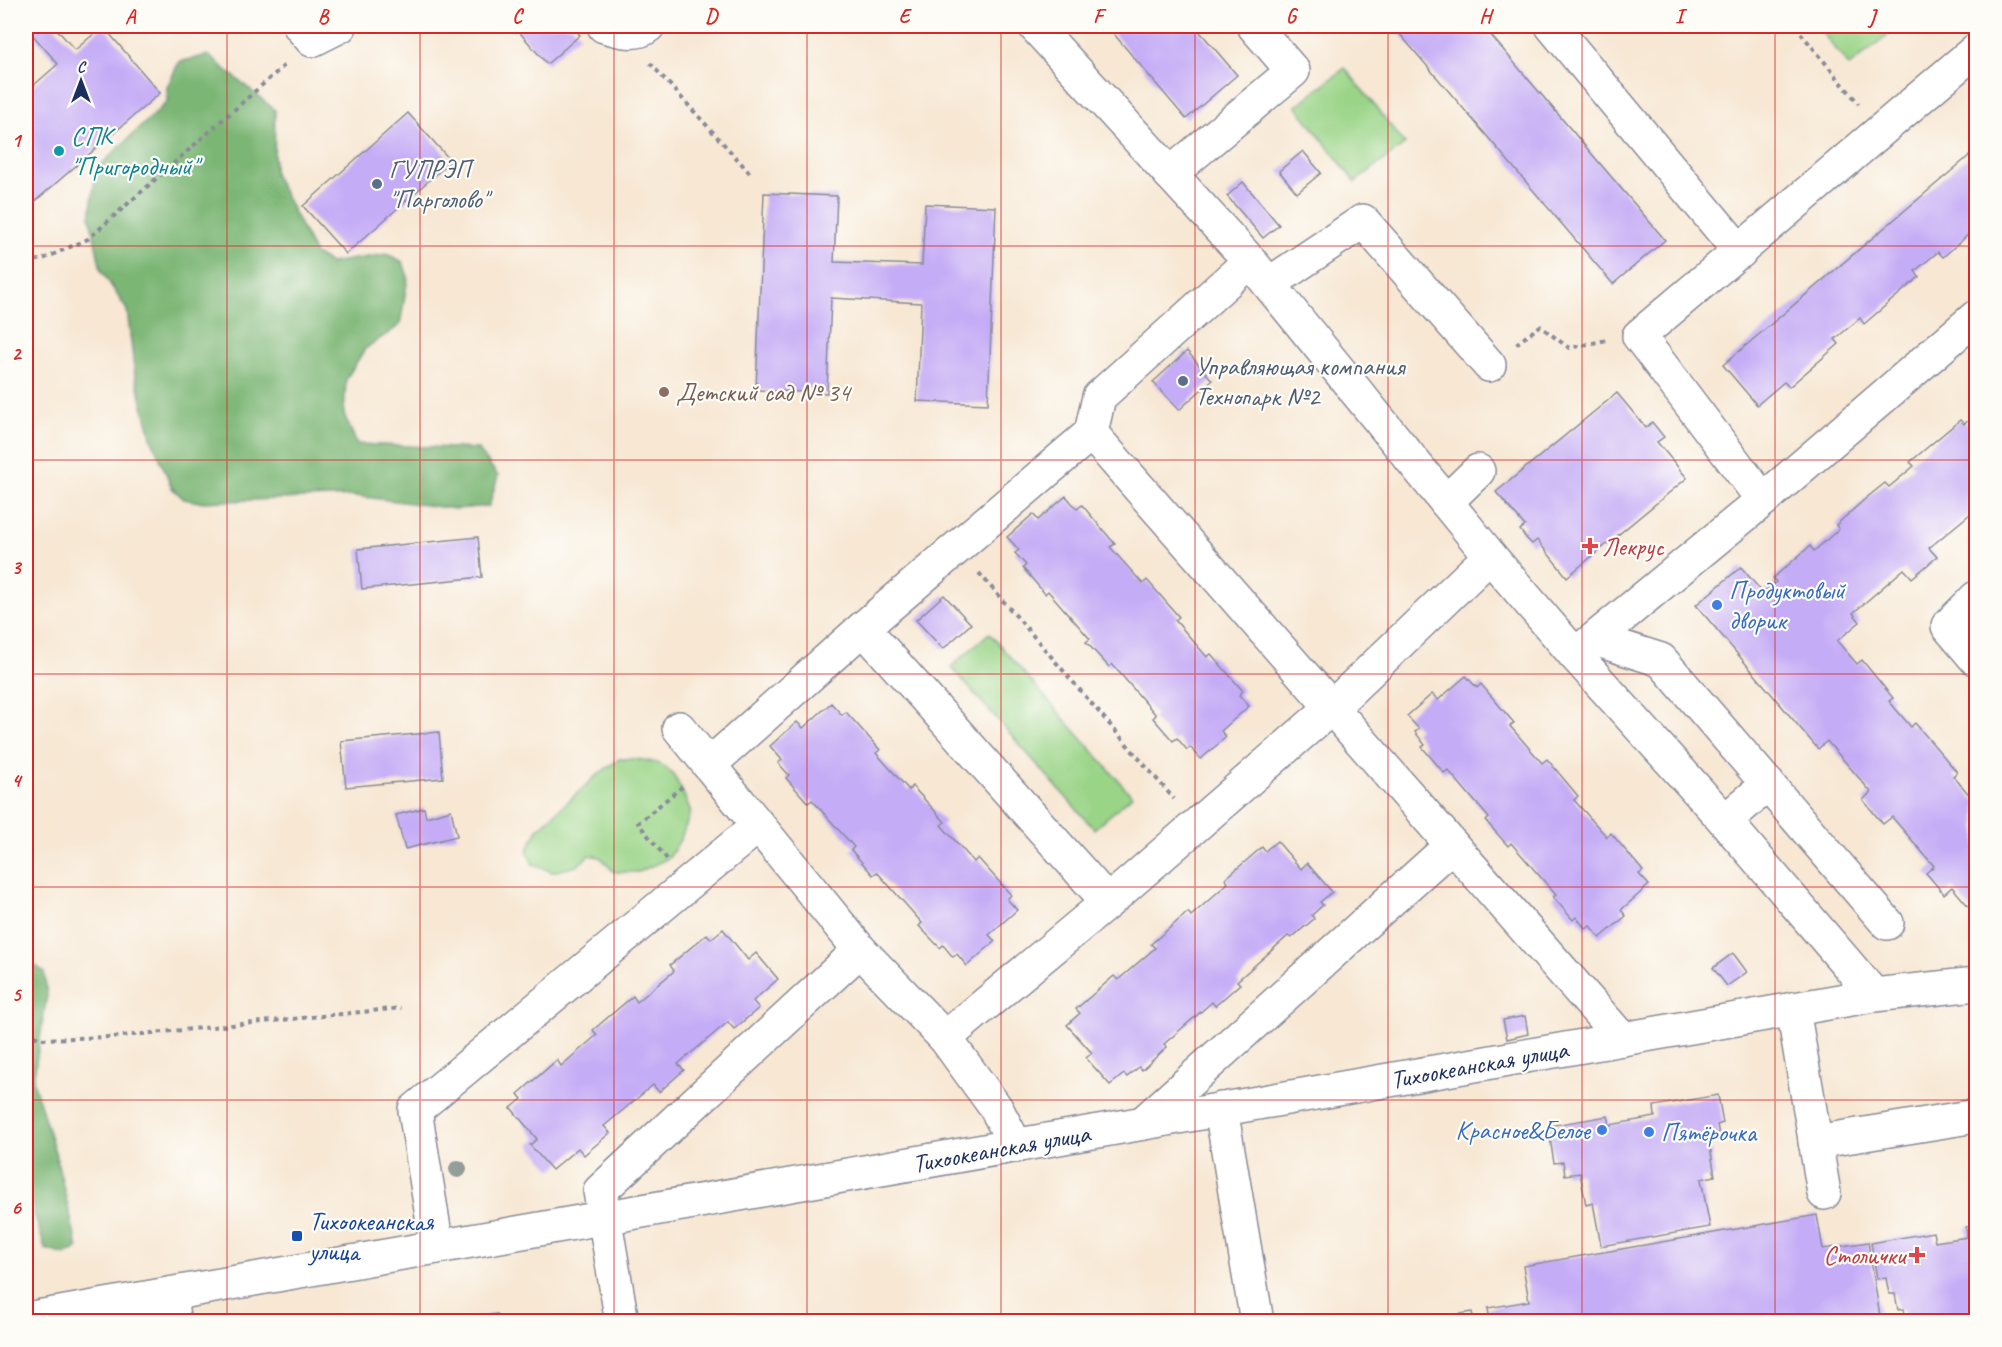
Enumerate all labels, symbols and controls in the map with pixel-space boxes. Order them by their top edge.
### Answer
text: A [125,4,137,29]
text: B [318,4,330,29]
text: C [512,4,524,29]
text: D [705,4,719,29]
text: E [899,4,913,29]
text: F [1093,4,1107,29]
text: G [1286,4,1299,29]
text: H [1479,4,1494,29]
text: I [1675,4,1688,29]
text: J [1867,4,1879,29]
north arrow [51,51,111,111]
text: С [77,57,87,77]
place label: СПК "Пригородный" [71,120,203,183]
text: 1 [12,128,23,153]
marker: СПК "Пригородный" [52,144,66,158]
place label: ГУПРЭП "Парголово" [389,153,493,216]
marker: ГУПРЭП "Парголово" [370,177,384,191]
text: 2 [12,341,23,366]
place label: Управляющая компания Технопарк №2 [1195,350,1407,413]
marker: Управляющая компания Технопарк №2 [1176,374,1190,388]
place label: Детский сад № 34 [676,376,852,409]
marker: Детский сад № 34 [657,385,671,399]
place label: Лекрус [1602,530,1665,563]
marker: Лекрус [1583,539,1597,553]
text: 3 [12,555,23,580]
place label: Продуктовый дворик [1729,574,1847,637]
marker: Продуктовый дворик [1710,598,1724,612]
text: 4 [12,768,24,793]
text: 5 [12,982,23,1007]
street label: Тихоокеанская улица [1388,1032,1572,1096]
place label: Красное&Белое [1455,1114,1592,1147]
street label: Тихоокеанская улица [910,1116,1094,1180]
place label: Пятёрочка [1661,1116,1758,1149]
marker: Красное&Белое [1595,1123,1609,1137]
marker: Пятёрочка [1642,1125,1656,1139]
text: 6 [11,1195,22,1220]
place label: Тихоокеанская улица [307,1205,435,1268]
marker: Тихоокеанская улица [290,1229,304,1243]
place label: Столички [1824,1239,1908,1272]
marker: Столички [1910,1248,1924,1262]

